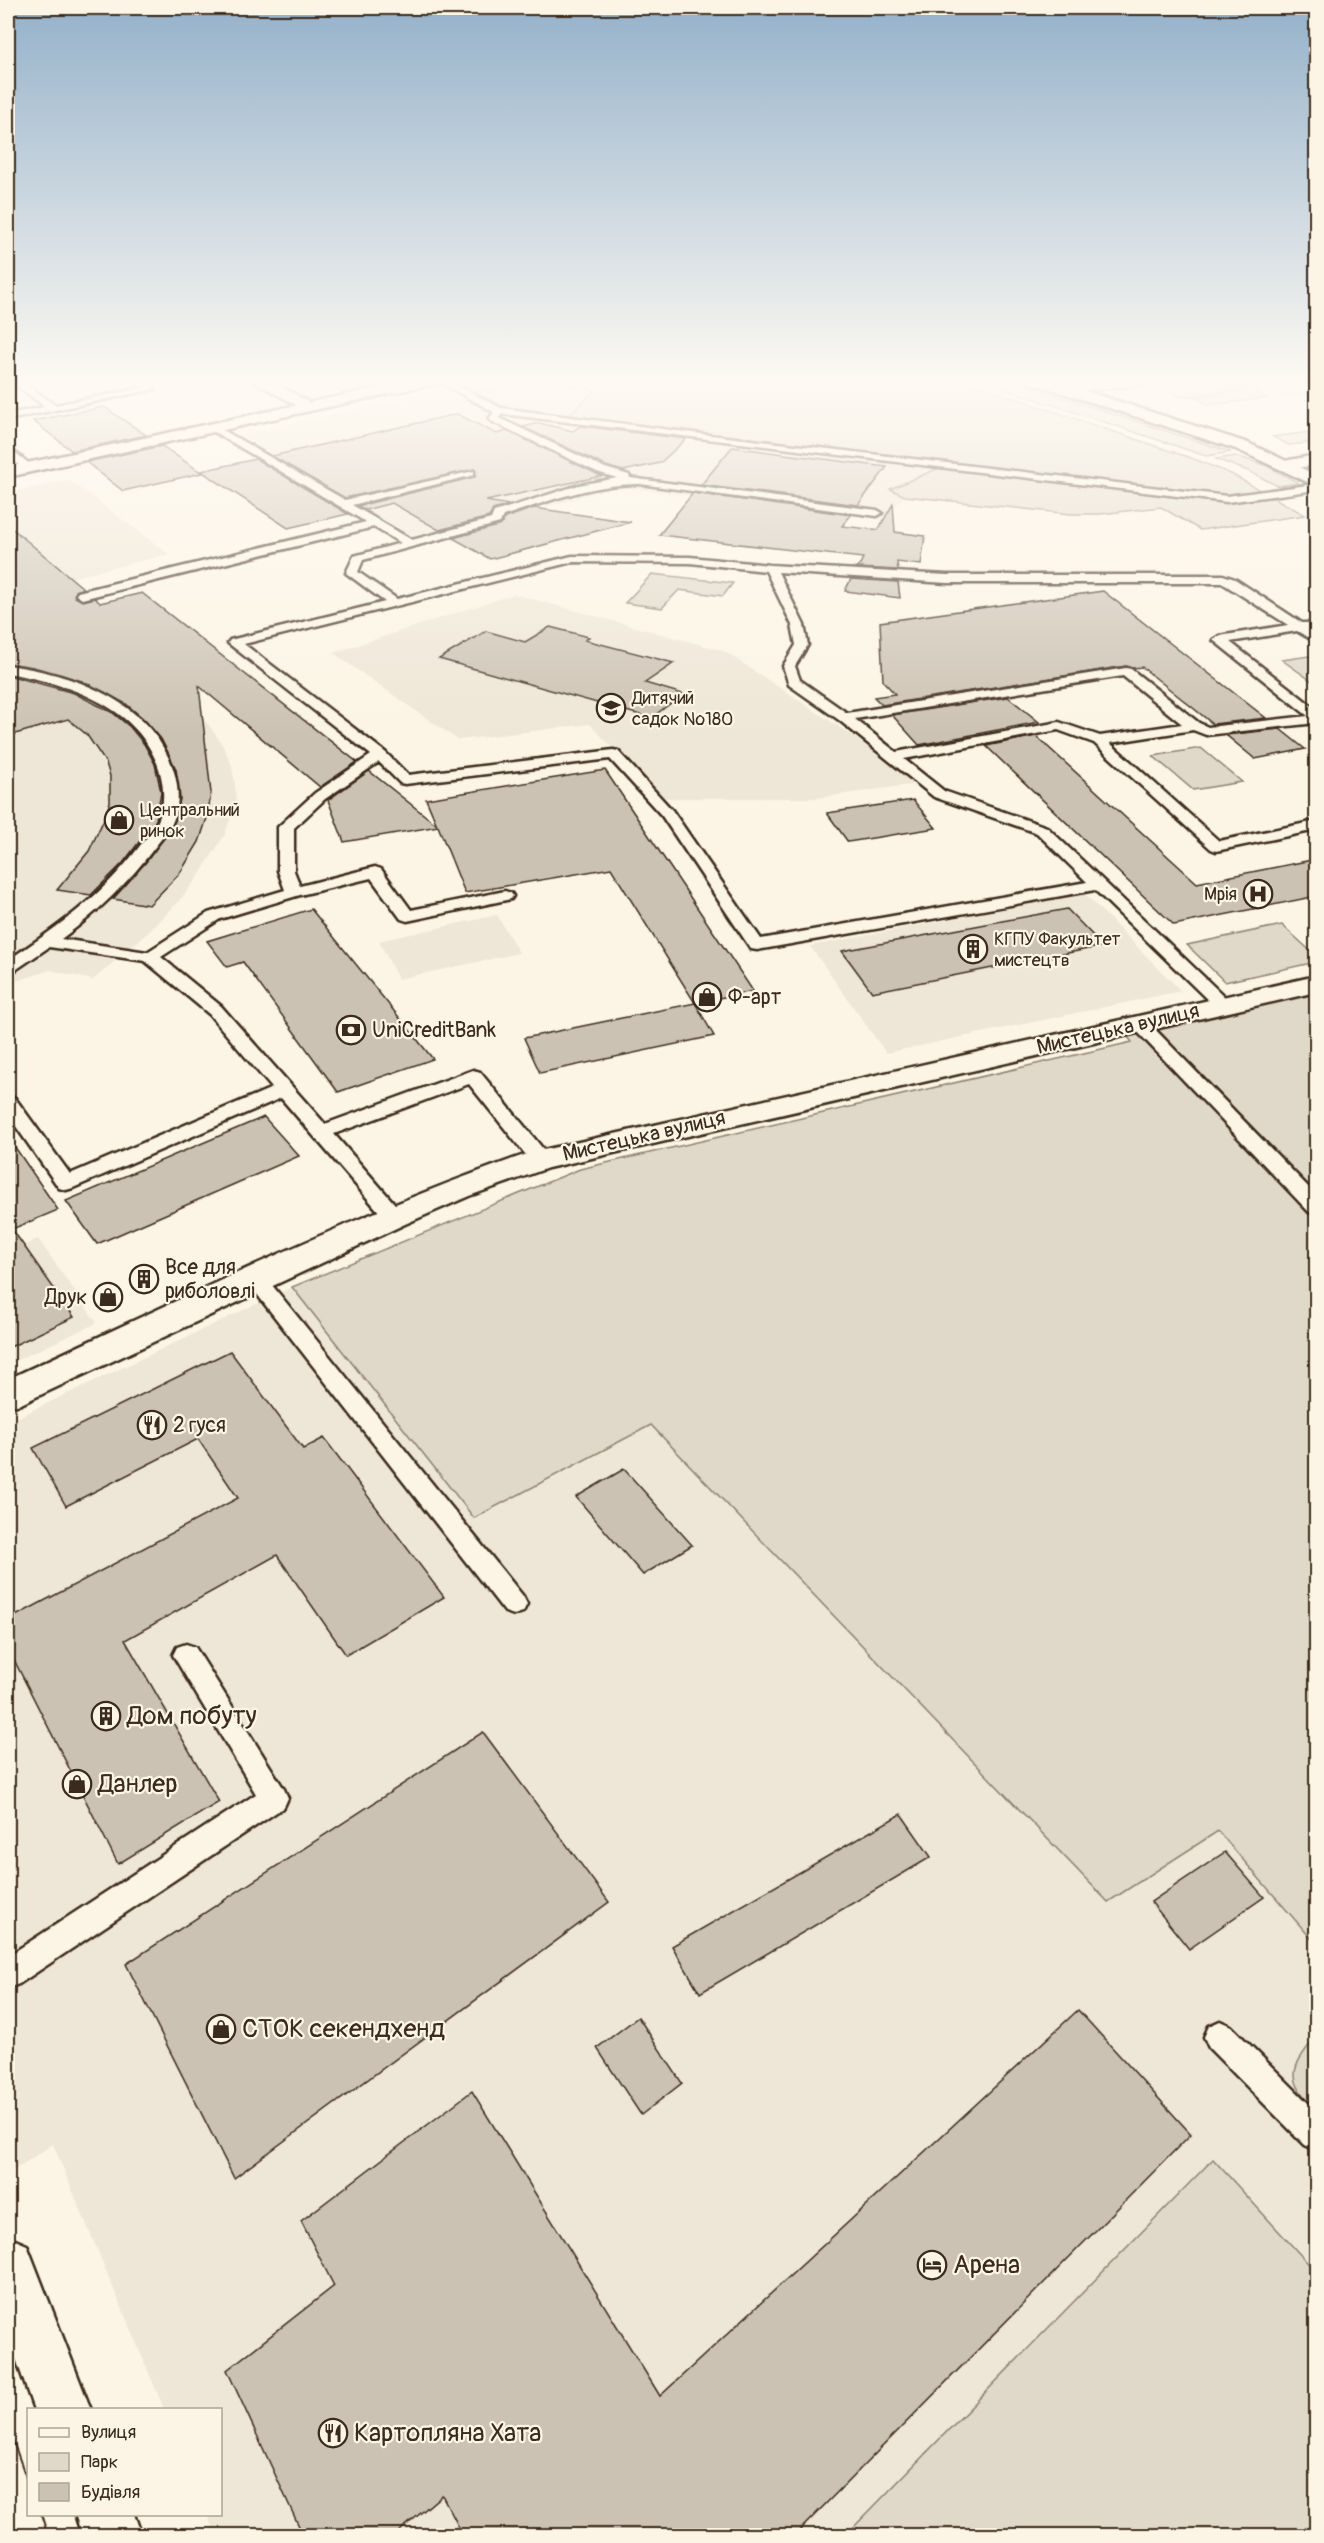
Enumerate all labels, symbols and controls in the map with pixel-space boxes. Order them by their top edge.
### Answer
place label: Дитячий садок №180 [631,687,733,731]
school or university icon: Дитячий садок №180 [595,692,627,724]
place label: Центральний ринок [140,799,240,843]
shop icon: Центральний ринок [103,804,135,836]
hospital icon: Мрія [1242,878,1274,910]
place label: Мрія [1204,883,1237,906]
place label: КГПУ Факультет мистецтв [994,928,1121,972]
building icon: КГПУ Факультет мистецтв [957,933,989,965]
shop icon: Ф-арт [691,981,723,1013]
place label: Ф-арт [728,984,782,1011]
street label: Мистецька вулиця [1034,997,1202,1061]
bank icon: UniCreditBank [335,1014,367,1046]
place label: UniCreditBank [372,1017,496,1044]
street label: Мистецька вулиця [560,1104,728,1168]
place label: Все для риболовлі [165,1254,255,1305]
building icon: Все для риболовлі [128,1263,160,1295]
shop icon: Друк [92,1281,124,1313]
place label: Друк [44,1284,87,1311]
restaurant icon: 2 гуся [136,1409,168,1441]
place label: 2 гуся [173,1412,226,1439]
building icon: Дом побуту [90,1700,122,1732]
place label: Дом побуту [126,1700,257,1732]
shop icon: Данлер [61,1768,93,1800]
place label: Данлер [97,1768,177,1800]
shop icon: СТОК секендхенд [205,2013,237,2045]
place label: СТОК секендхенд [242,2013,445,2045]
hotel icon: Арена [916,2249,948,2281]
place label: Арена [953,2249,1020,2281]
legend [27,2408,222,2516]
restaurant icon: Картопляна Хата [317,2417,349,2449]
place label: Картопляна Хата [354,2417,541,2449]
text: Вулиця [81,2421,136,2444]
text: Парк [81,2451,118,2474]
text: Будівля [81,2481,140,2504]

